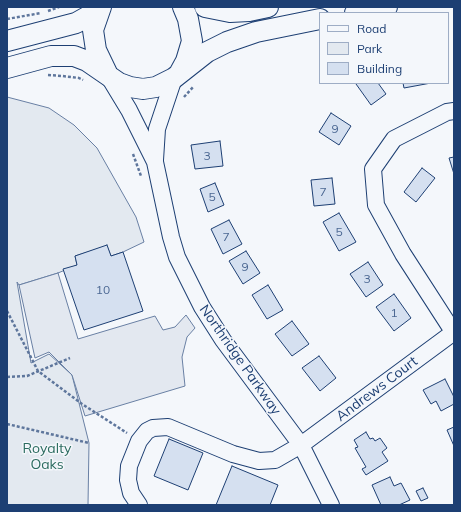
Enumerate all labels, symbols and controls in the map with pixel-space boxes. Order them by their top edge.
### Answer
legend [319,12,449,84]
text: Road [357,21,386,36]
text: Park [357,41,382,56]
text: Building [357,61,402,76]
house number: 9 [331,122,339,136]
house number: 3 [203,149,211,163]
house number: 7 [319,185,327,199]
house number: 5 [208,190,216,204]
house number: 5 [335,225,343,239]
house number: 7 [222,230,230,244]
house number: 9 [241,260,249,274]
house number: 3 [363,272,371,286]
house number: 10 [96,283,110,297]
street label: Northridge Parkway [196,302,284,418]
house number: 1 [390,306,398,320]
street label: Andrews Court [333,353,421,425]
park label: Royalty Oaks [23,441,71,474]

